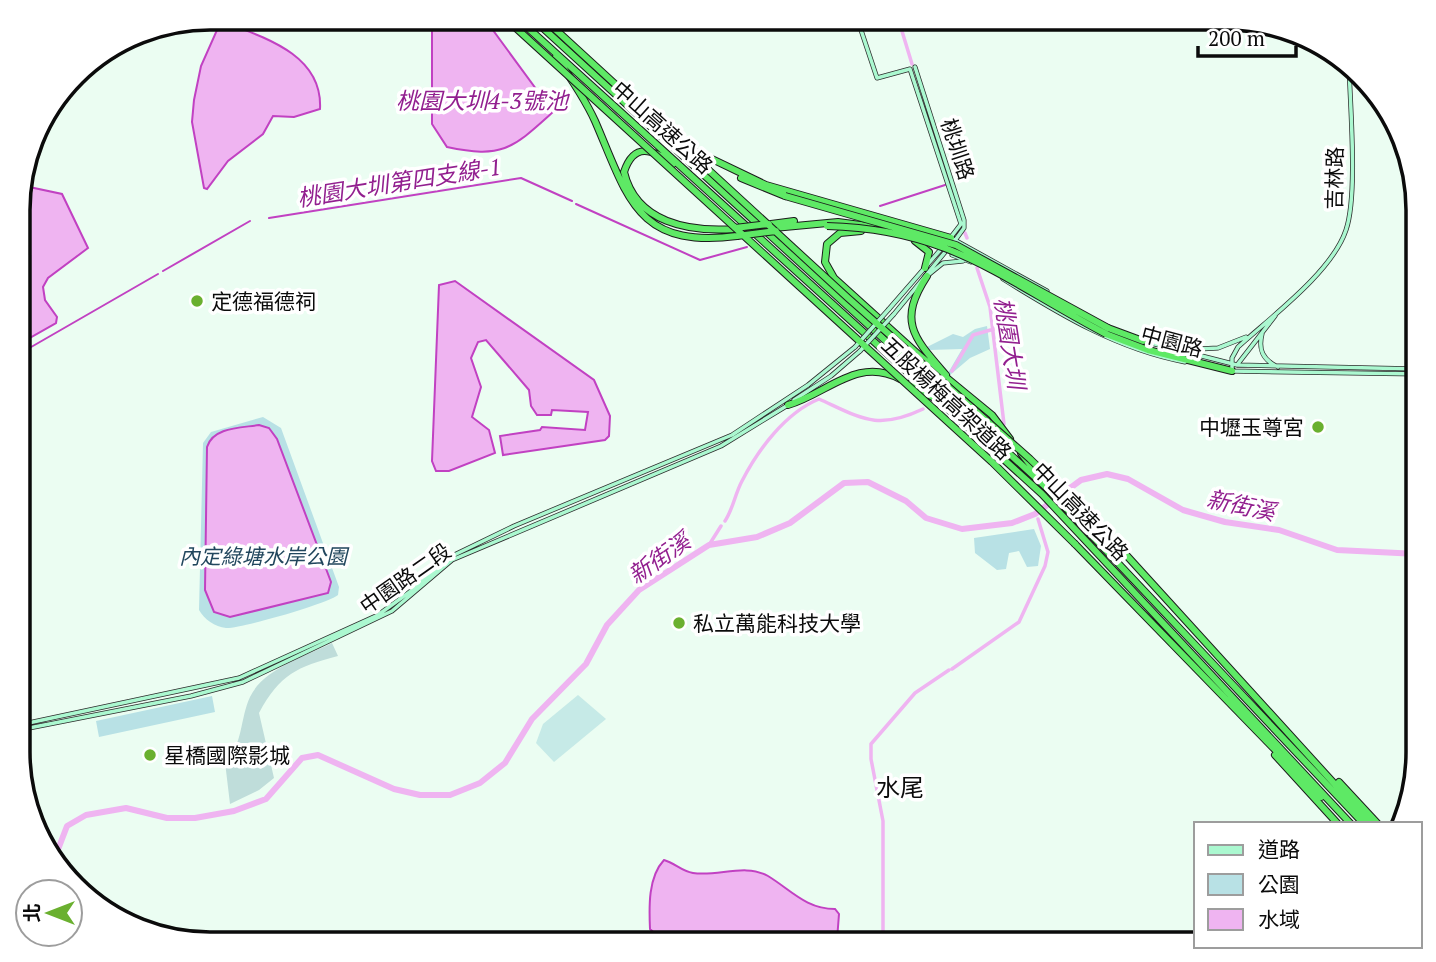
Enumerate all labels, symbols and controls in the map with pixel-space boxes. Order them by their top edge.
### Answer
scale bar [1198,14,1296,58]
text: 200 m [1208,24,1265,52]
street label: 中山高速公路 [607,74,719,180]
water label: 桃園大圳4-3號池 [396,85,570,116]
street label: 桃圳路 [935,115,981,183]
street label: 吉林路 [1319,146,1349,210]
water label: 桃園大圳第四支線-1 [295,151,503,213]
place label: 定德福德祠 [211,287,316,315]
marker: 定德福德祠 [189,293,205,309]
water label: 桃園大圳 [987,295,1033,394]
street label: 中園路 [1138,319,1206,363]
street label: 五股楊梅高架道路 [876,330,1018,466]
place label: 中壢玉尊宮 [1199,413,1304,441]
marker: 中壢玉尊宮 [1310,419,1326,435]
street label: 中山高速公路 [1027,456,1135,566]
water label: 新街溪 [1204,483,1281,528]
water label: 新街溪 [622,524,699,590]
street label: 中園路二段 [354,536,456,620]
park label: 內定綠塘水岸公園 [179,542,350,570]
place label: 私立萬能科技大學 [693,609,861,637]
marker: 私立萬能科技大學 [671,615,687,631]
place label: 星橋國際影城 [164,741,290,769]
marker: 星橋國際影城 [142,747,158,763]
district label: 水尾 [876,771,924,803]
legend [1194,822,1422,948]
text: 道路 [1258,835,1300,863]
text: 公園 [1258,870,1300,898]
north arrow [14,878,84,948]
text: 北 [19,903,44,923]
text: 水域 [1258,905,1300,933]

